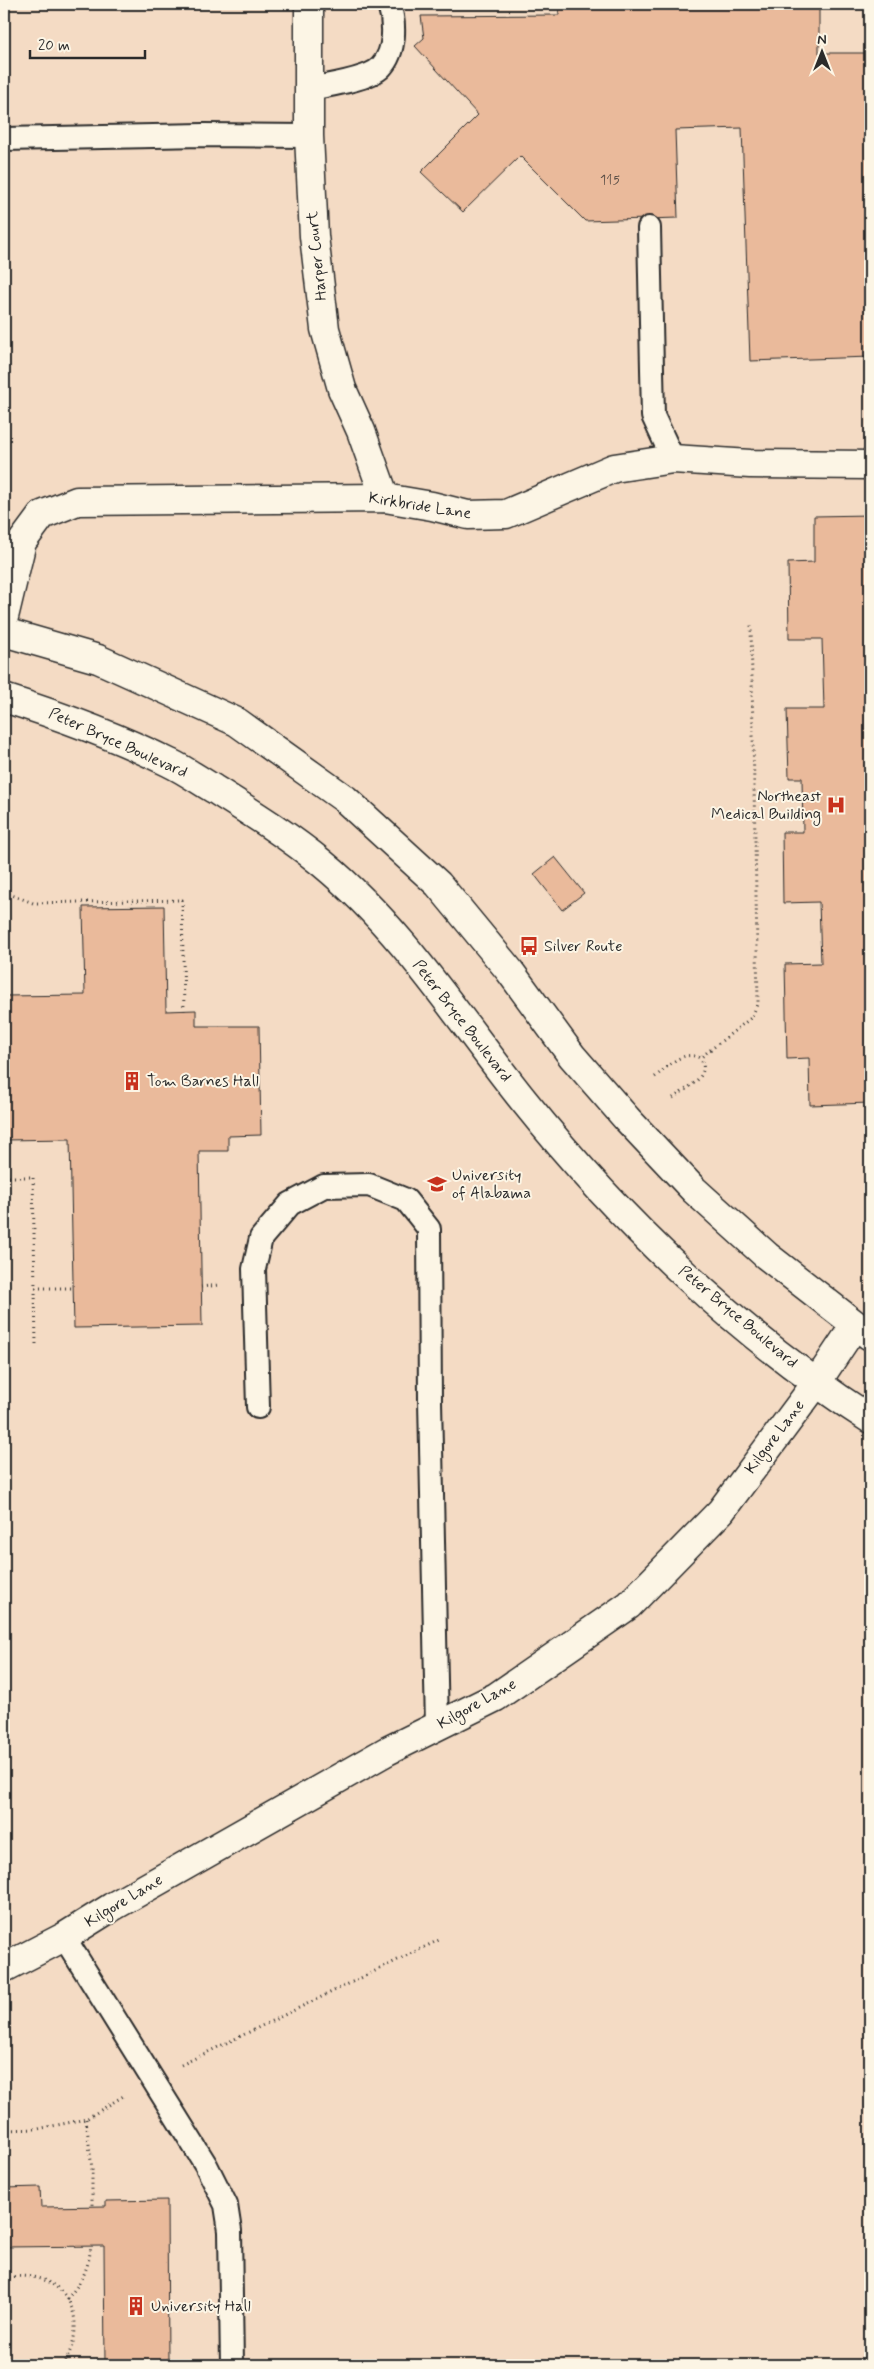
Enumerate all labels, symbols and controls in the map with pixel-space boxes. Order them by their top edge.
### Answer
scale bar [30,28,145,60]
north arrow [796,28,846,78]
text: N [817,31,827,49]
text: 20 m [38,36,70,56]
house number: 115 [600,171,620,189]
street label: Harper Court [302,210,332,302]
street label: Kirkbride Lane [367,488,473,524]
street label: Peter Bryce Boulevard [45,703,191,783]
place label: Northeast Medical Building [711,786,821,826]
hospital icon: Northeast Medical Building [825,794,847,816]
bus stop icon: Silver Route [518,935,540,957]
place label: Silver Route [544,936,622,957]
street label: Peter Bryce Boulevard [408,956,516,1086]
building icon: Tom Barnes Hall [121,1070,143,1092]
place label: Tom Barnes Hall [147,1071,259,1092]
place label: University of Alabama [452,1165,531,1204]
school or university icon: University of Alabama [426,1173,448,1195]
street label: Peter Bryce Boulevard [674,1261,802,1373]
street label: Kilgore Lane [740,1396,811,1479]
street label: Kilgore Lane [434,1674,521,1735]
street label: Kilgore Lane [81,1869,167,1933]
building icon: University Hall [125,2295,147,2317]
place label: University Hall [151,2296,251,2317]

